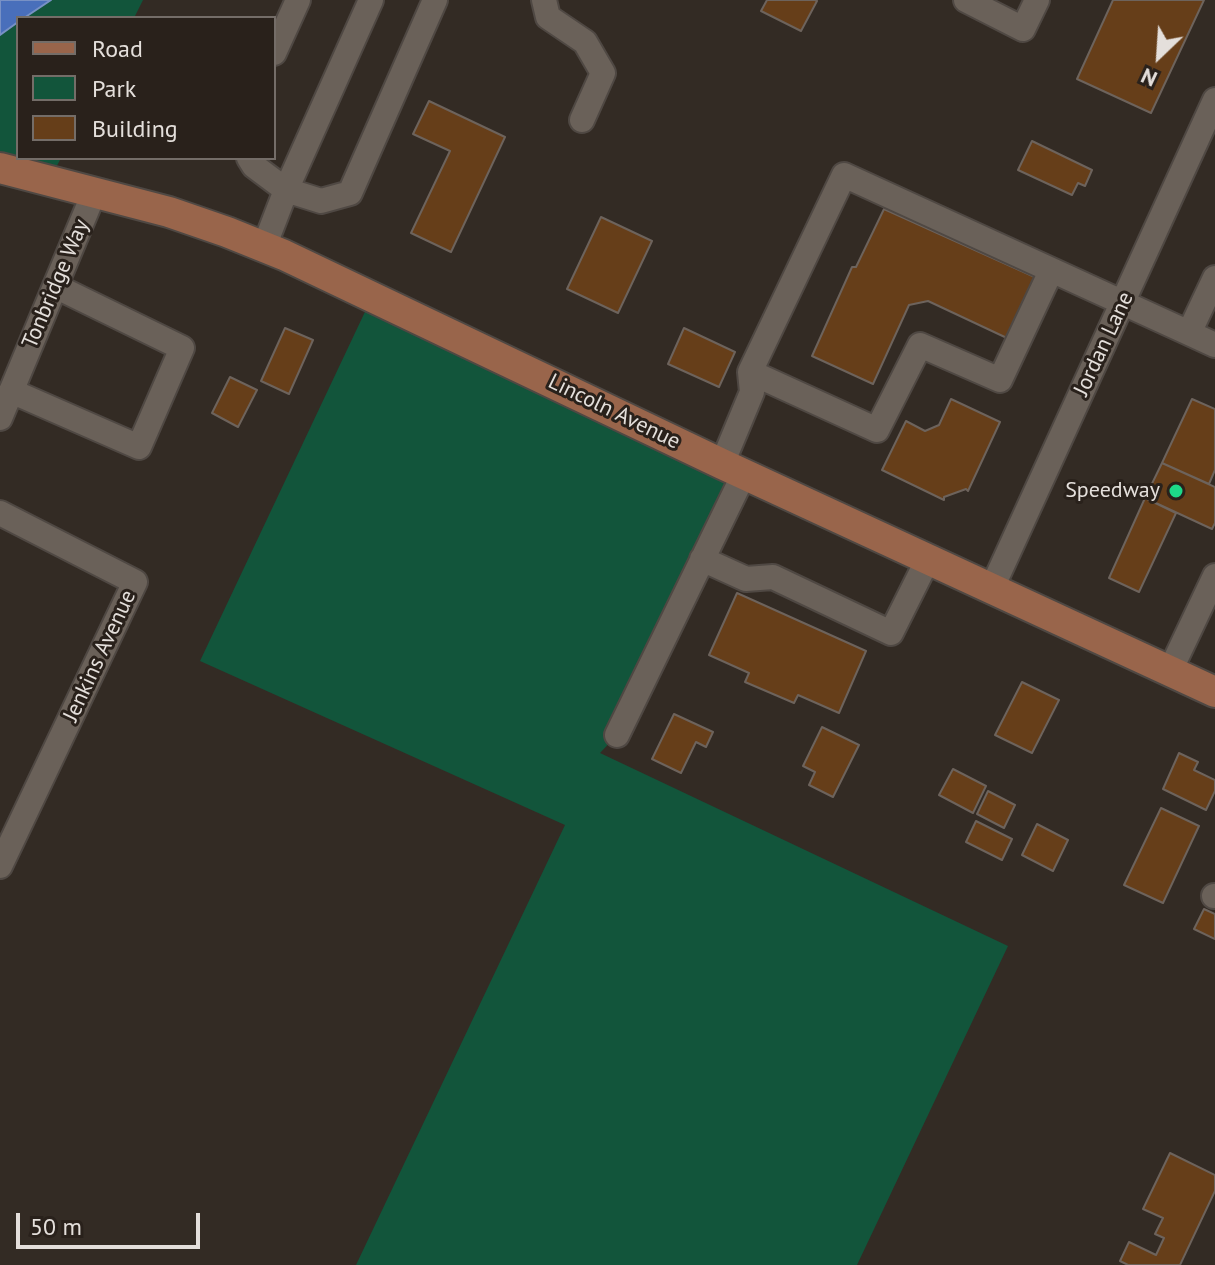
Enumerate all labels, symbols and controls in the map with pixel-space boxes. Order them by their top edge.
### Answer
legend [16,16,276,160]
north arrow [1119,16,1199,96]
text: Road [92,33,143,64]
text: N [1136,62,1161,93]
text: Park [92,73,136,104]
text: Building [92,113,178,144]
street label: Tonbridge Way [17,215,95,353]
street label: Jordan Lane [1068,288,1140,400]
street label: Lincoln Avenue [544,369,684,455]
place label: Speedway [1065,478,1160,504]
marker: Speedway [1167,482,1185,500]
street label: Jenkins Avenue [58,586,142,726]
scale bar [20,1197,204,1247]
text: 50 m [30,1211,82,1242]

